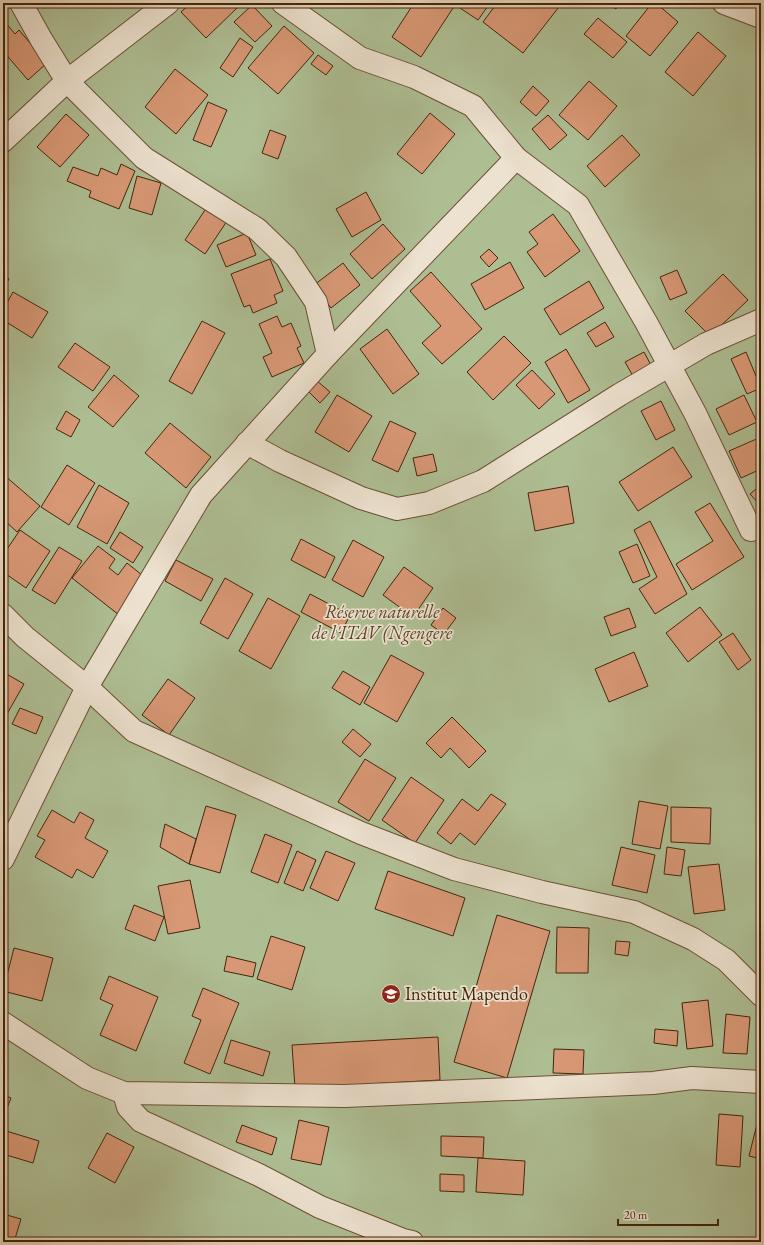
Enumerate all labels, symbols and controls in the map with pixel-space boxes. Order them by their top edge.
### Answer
park label: Réserve naturelle de l'ITAV (Ngengere [312,600,453,645]
place label: Institut Mapendo [405,982,528,1005]
school or university icon: Institut Mapendo [380,983,402,1005]
scale bar [618,1201,718,1227]
text: 20 m [624,1207,648,1223]

